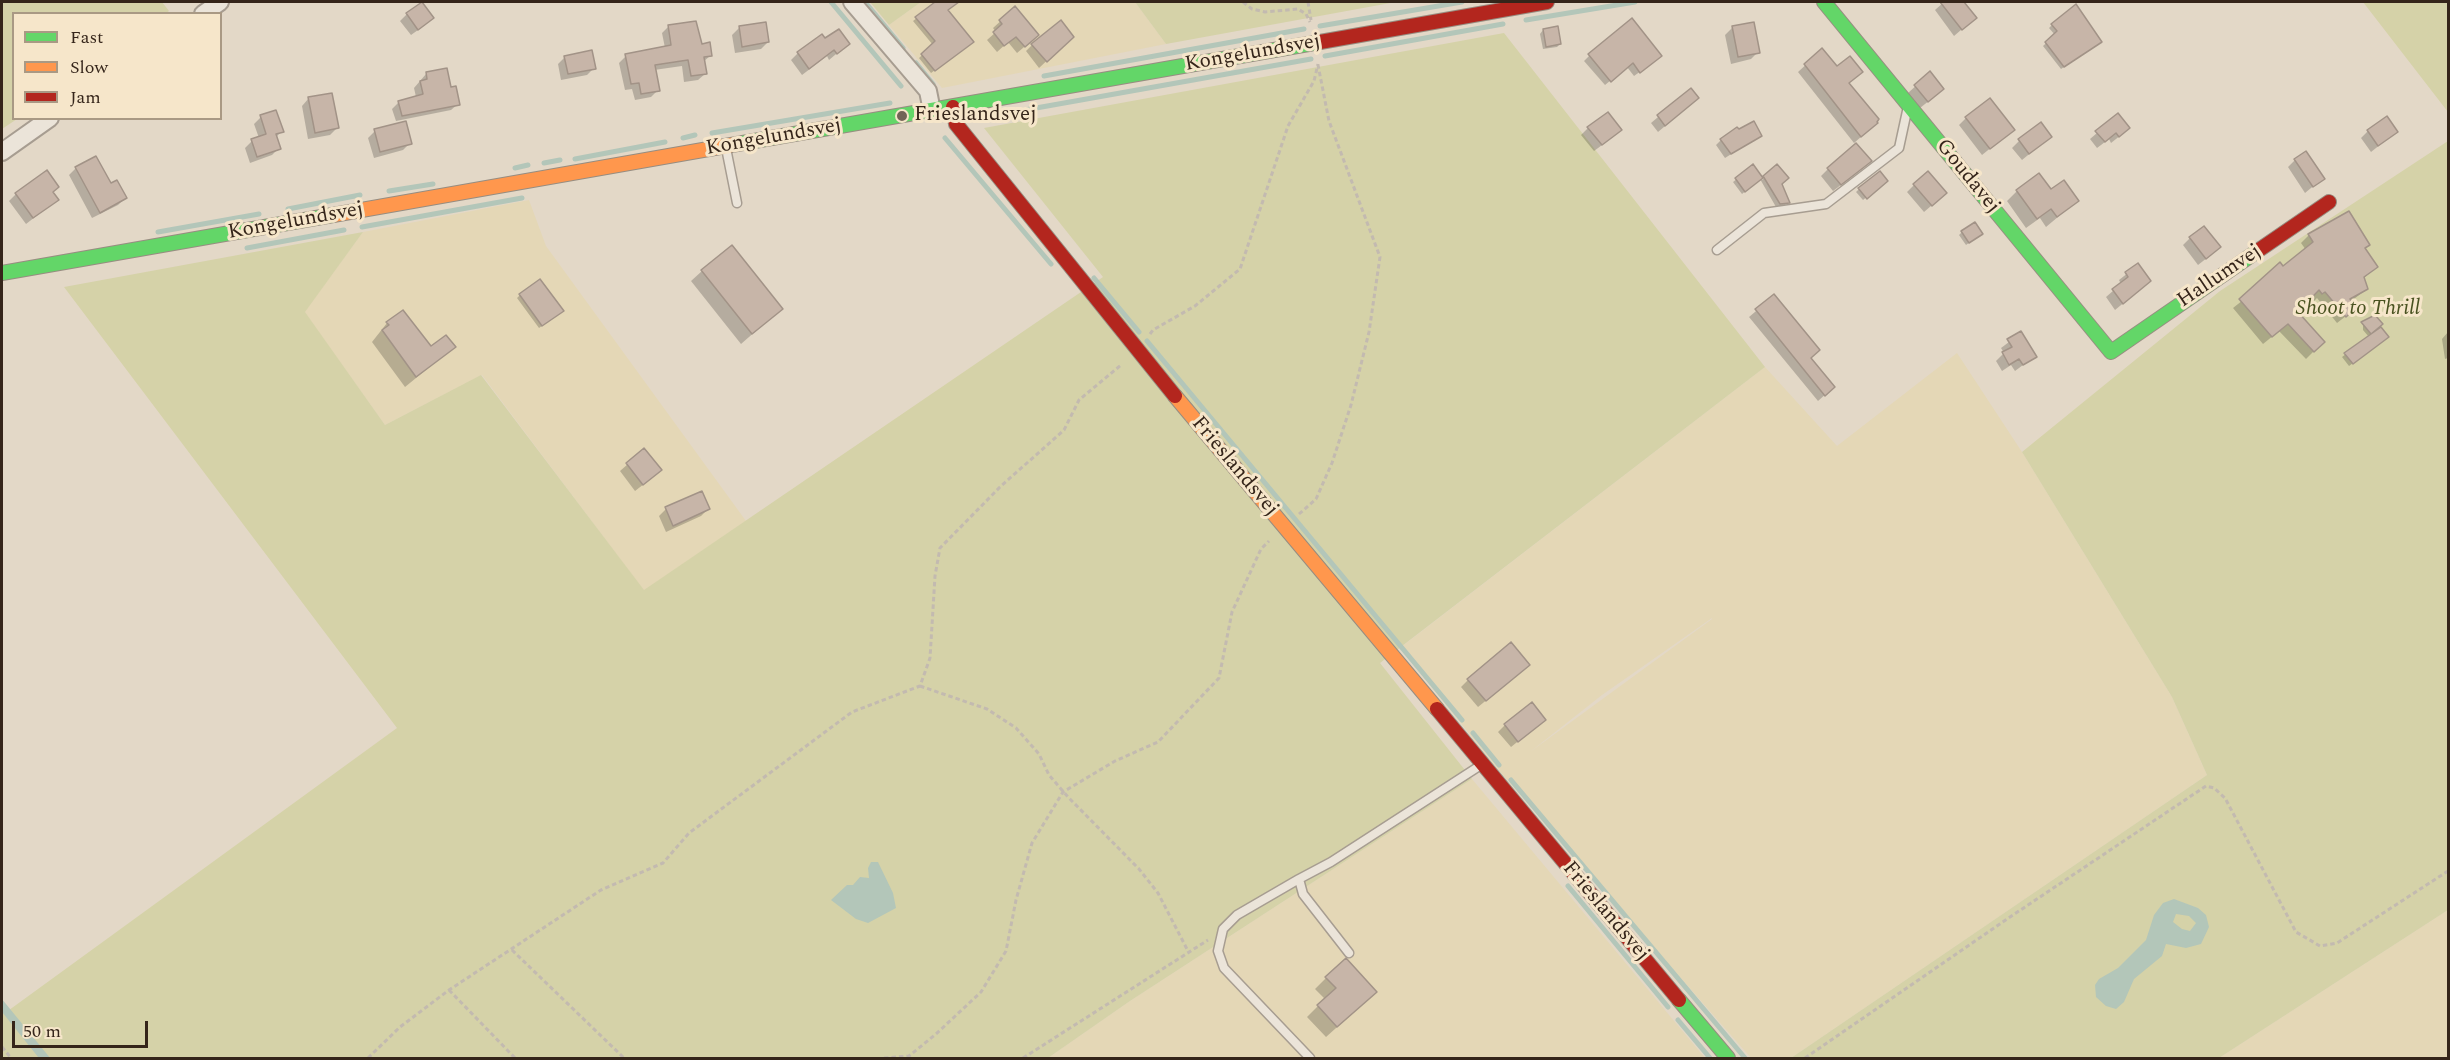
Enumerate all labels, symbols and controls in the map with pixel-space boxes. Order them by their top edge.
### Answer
legend [12,12,222,120]
text: Fast [70,24,103,51]
street label: Kongelundsvej [1183,30,1323,78]
text: Slow [70,54,108,81]
text: Jam [70,84,101,111]
place label: Frieslandsvej [914,103,1037,129]
marker: Frieslandsvej [895,109,909,123]
street label: Kongelundsvej [704,114,844,162]
street label: Goudavej [1929,135,2005,219]
street label: Kongelundsvej [226,198,366,246]
street label: Hallumvej [2173,240,2267,314]
park label: Shoot to Thrill [2296,297,2420,323]
street label: Frieslandsvej [1185,412,1283,522]
street label: Frieslandsvej [1556,857,1654,967]
scale bar [15,1009,152,1047]
text: 50 m [23,1018,61,1045]

